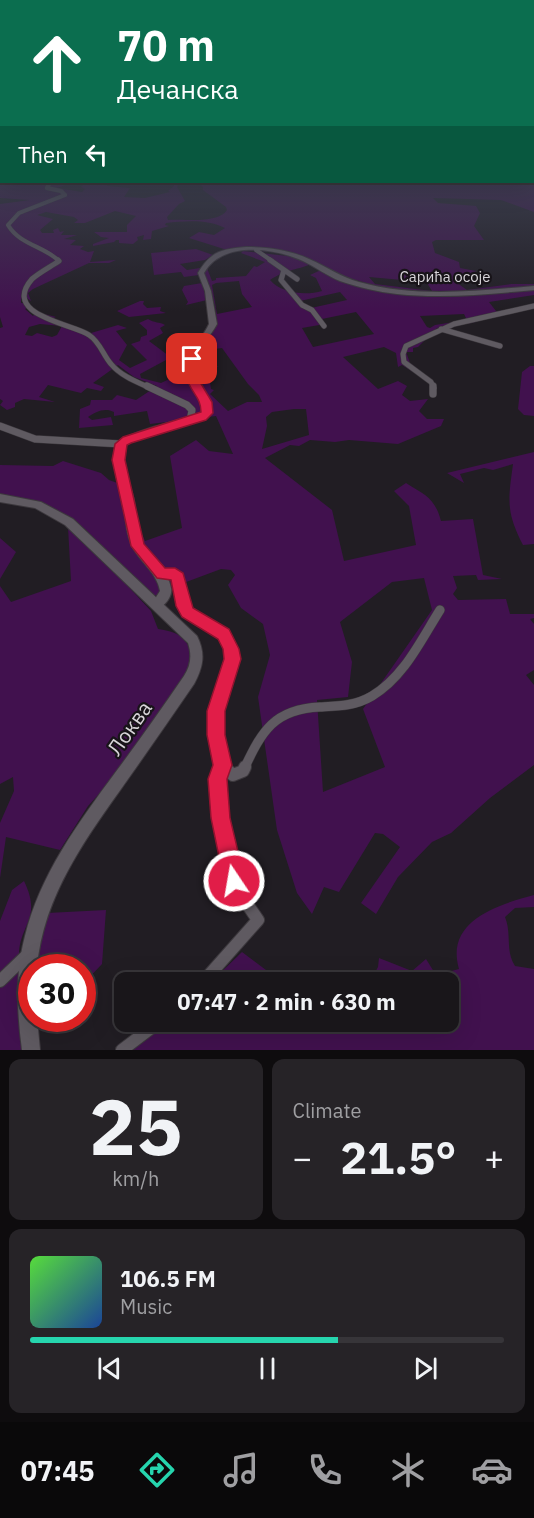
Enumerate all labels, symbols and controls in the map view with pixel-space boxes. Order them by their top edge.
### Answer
text: 70 m [117,18,215,73]
icon: ahead [18,24,96,102]
text: Дечанска [117,71,239,106]
icon: left [80,138,113,171]
text: Then [18,140,68,169]
street label: Сарића осоје [399,267,491,286]
pin [166,333,217,384]
icon: arrive [175,342,208,375]
street label: Локва [100,695,158,761]
position arrow [202,849,266,913]
speed limit sign: 30 [18,954,96,1032]
text: 07:47 · 2 min · 630 m [177,987,396,1016]
text: 25 [89,1075,183,1176]
text: Climate [293,1097,361,1124]
text: 21.5° [340,1128,456,1186]
text: − [293,1136,312,1179]
text: + [484,1136,504,1179]
text: km/h [112,1165,159,1192]
text: 106.5 FM [120,1264,216,1293]
text: Music [120,1293,172,1320]
icon: previous [93,1352,126,1385]
icon: pause [251,1352,284,1385]
icon: next [409,1352,442,1385]
icon: directions [136,1449,178,1491]
icon: music [220,1449,262,1491]
icon: phone [304,1449,346,1491]
icon: climate [387,1449,429,1491]
icon: car [471,1449,513,1491]
text: 07:45 [21,1453,95,1488]

